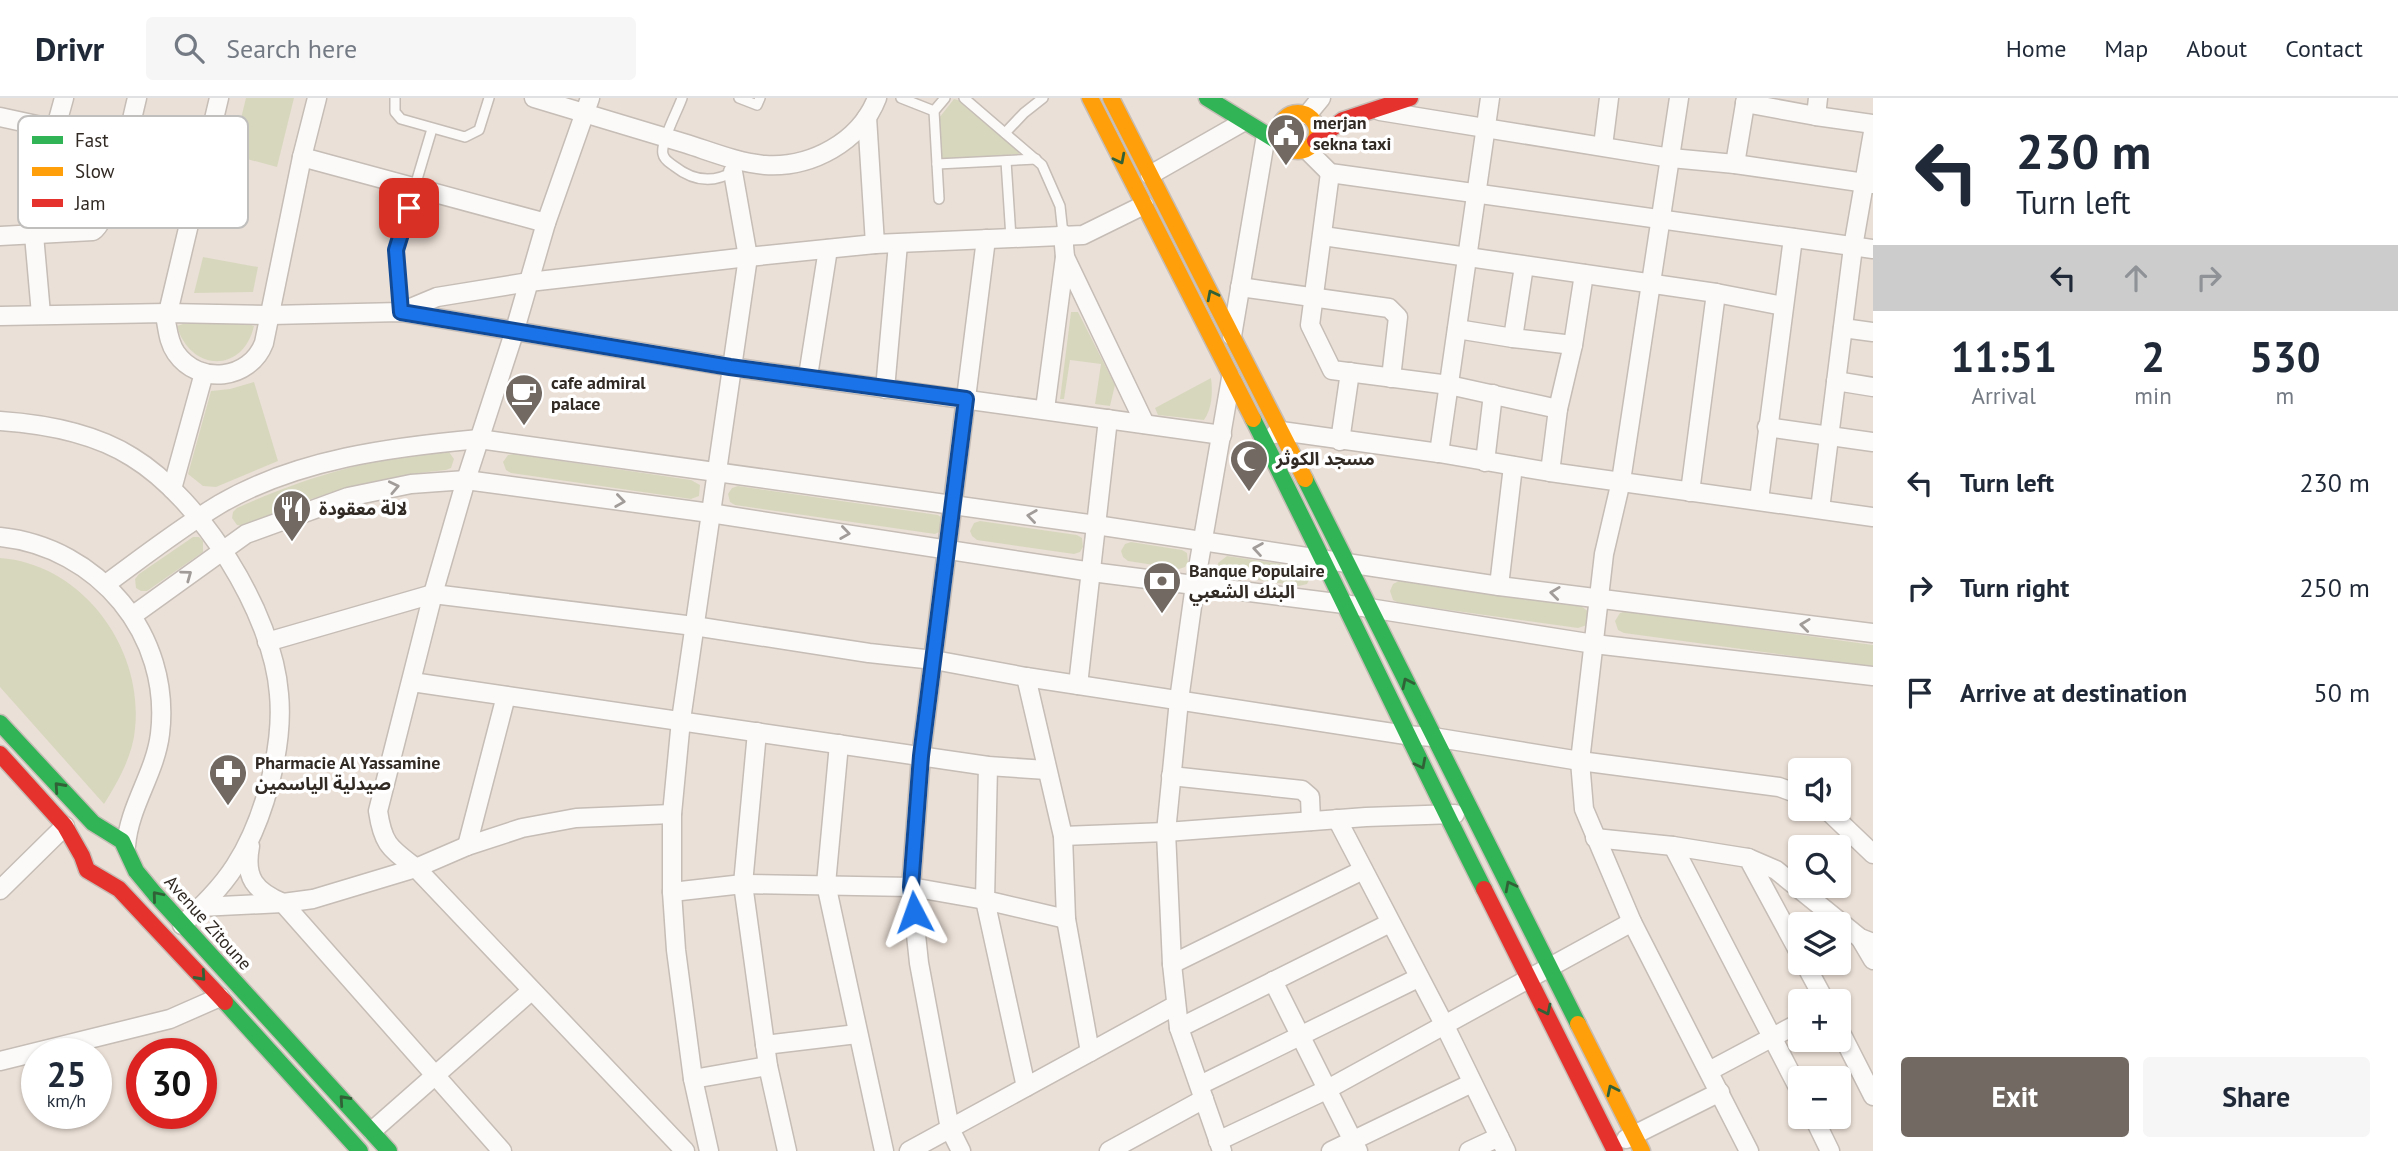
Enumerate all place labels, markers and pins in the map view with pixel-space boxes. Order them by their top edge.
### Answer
place label: merjan sekna taxi [1313,111,1391,155]
public building icon: merjan sekna taxi [1265,112,1307,167]
pin [379,178,439,238]
place label: cafe admiral palace [551,371,646,415]
cafe icon: cafe admiral palace [503,372,545,427]
mosque icon: مسجد الكوثر [1228,438,1270,493]
place label: مسجد الكوثر [1275,447,1375,470]
restaurant icon: لالة معقودة [271,488,313,543]
place label: لالة معقودة [319,497,407,520]
place label: Banque Populaire البنك الشعبي [1189,559,1325,606]
bank icon: Banque Populaire البنك الشعبي [1141,560,1183,615]
place label: Pharmacie Al Yassamine صيدلية الياسمين [255,751,440,795]
pharmacy icon: Pharmacie Al Yassamine صيدلية الياسمين [207,752,249,807]

